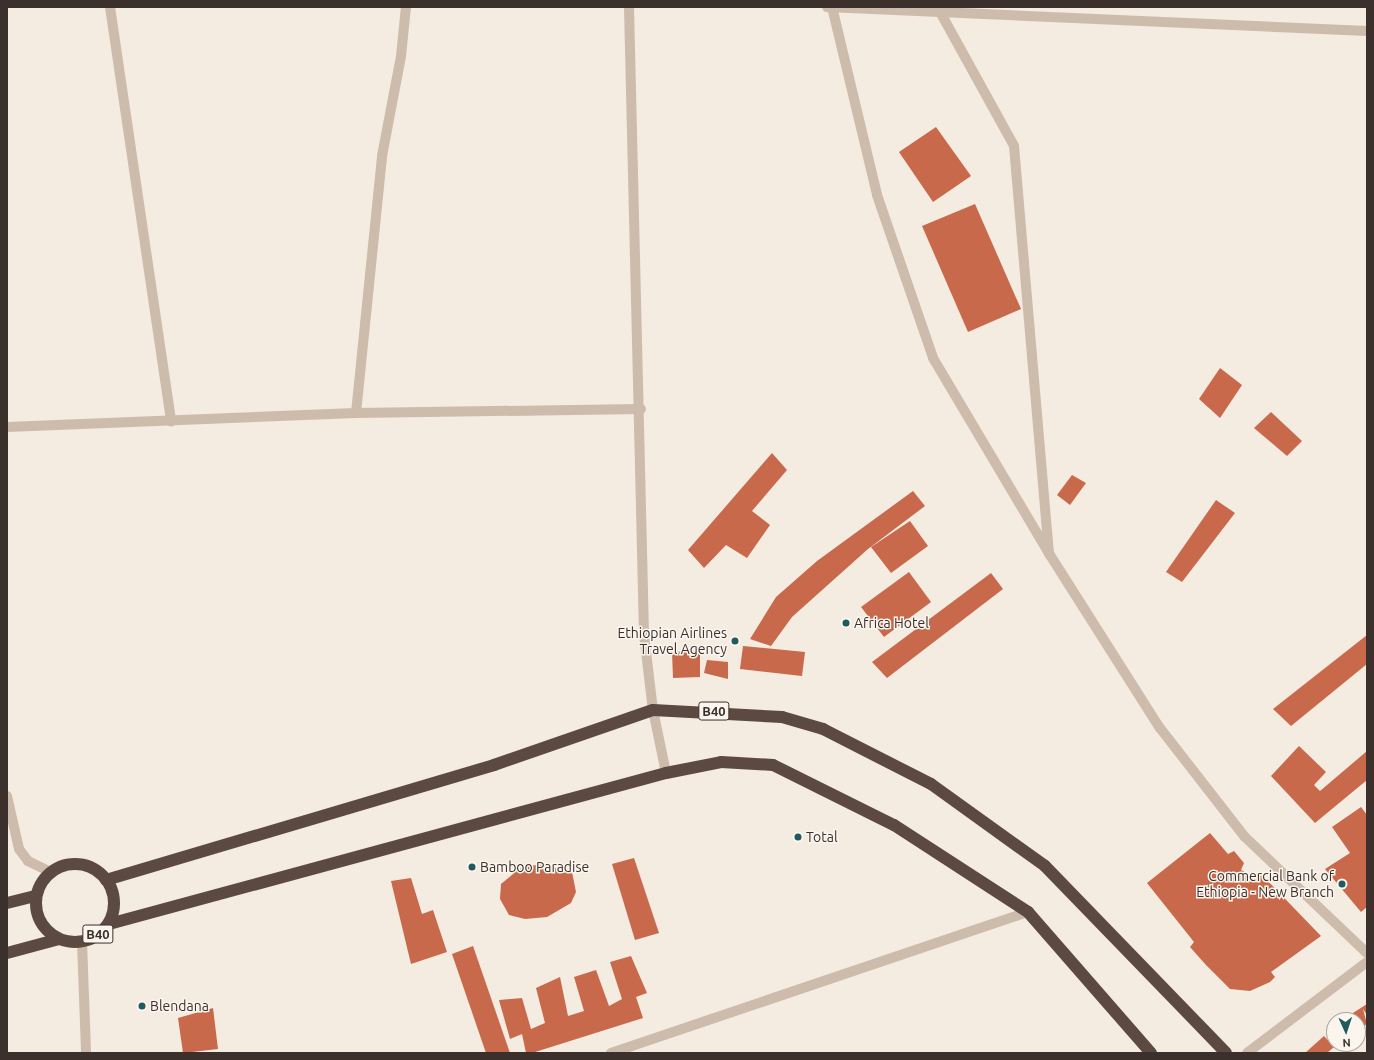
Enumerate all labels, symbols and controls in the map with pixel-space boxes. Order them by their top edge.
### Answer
place label: Africa Hotel [854,615,929,631]
marker: Africa Hotel [841,618,851,628]
place label: Ethiopian Airlines Travel Agency [617,625,727,658]
marker: Ethiopian Airlines Travel Agency [730,636,740,646]
road number: B40 [698,700,730,722]
place label: Total [806,829,838,845]
marker: Total [793,832,803,842]
place label: Bamboo Paradise [480,859,589,875]
marker: Bamboo Paradise [467,862,477,872]
place label: Commercial Bank of Ethiopia - New Branch [1196,868,1334,900]
marker: Commercial Bank of Ethiopia - New Branch [1337,879,1347,889]
road number: B40 [82,923,114,945]
place label: Blendana [150,998,209,1014]
marker: Blendana [137,1001,147,1011]
north arrow [1326,1012,1366,1052]
text: N [1342,1037,1351,1049]

